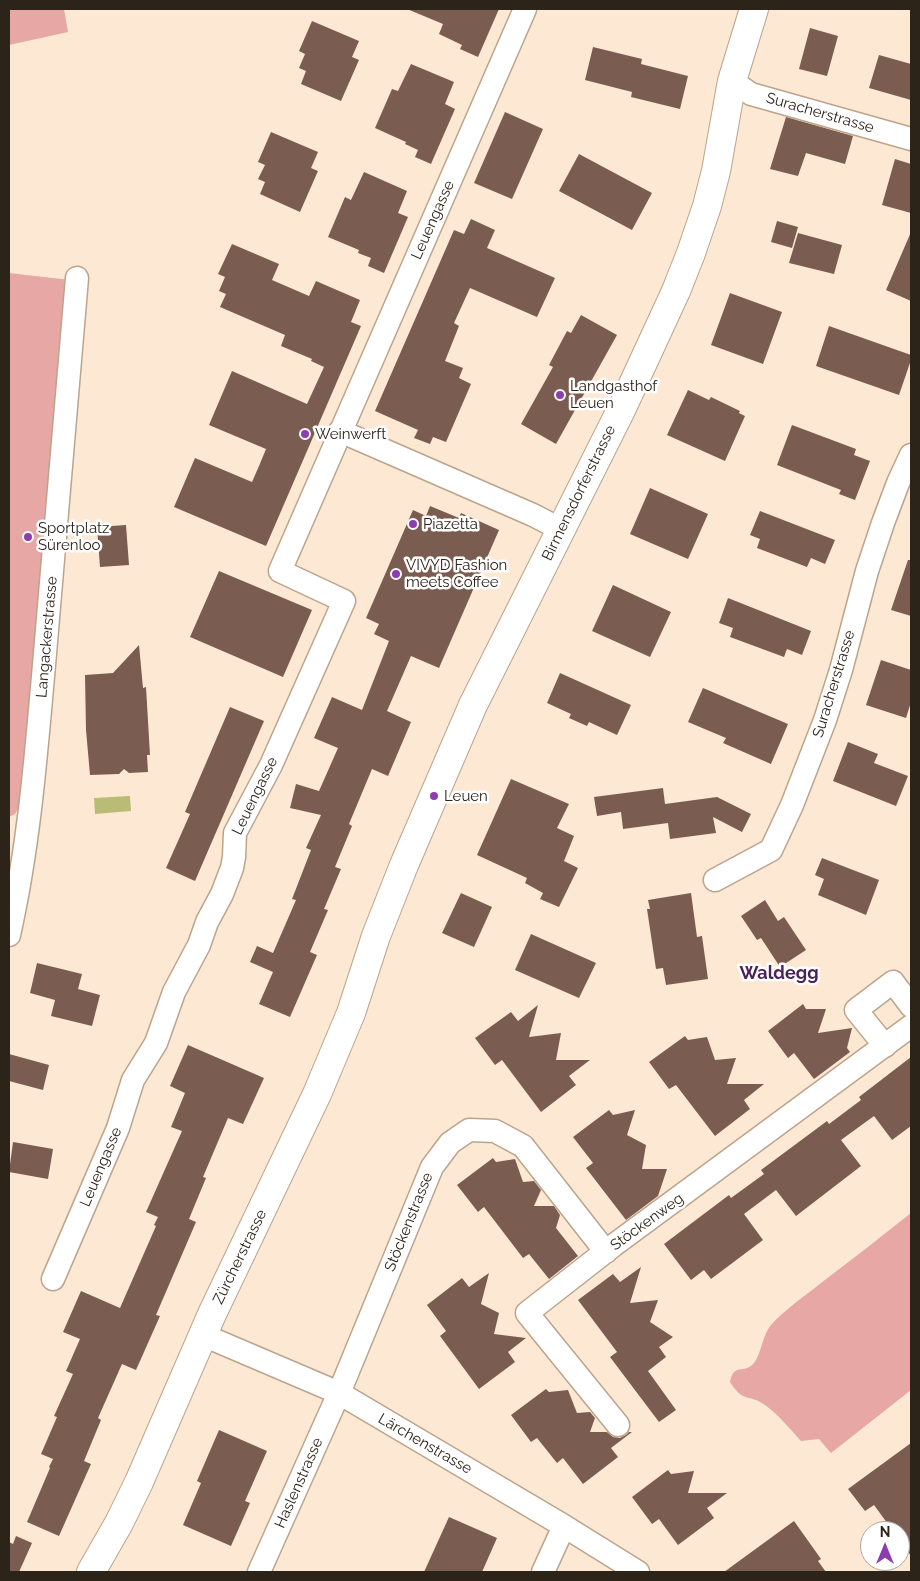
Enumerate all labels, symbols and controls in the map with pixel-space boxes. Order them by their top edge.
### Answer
street label: Suracherstrasse [764,89,876,137]
street label: Leuengasse [408,178,458,262]
place label: Landgasthof Leuen [570,377,657,412]
marker: Landgasthof Leuen [554,389,566,401]
street label: Birmensdorferstrasse [538,422,620,564]
place label: Weinwerft [315,425,386,443]
marker: Weinwerft [299,428,311,440]
place label: Piazetta [423,515,478,533]
marker: Piazetta [407,518,419,530]
place label: Sportplatz Sürenloo [38,519,109,554]
marker: Sportplatz Sürenloo [22,531,34,543]
place label: VIVYD Fashion meets Coffee [406,556,507,591]
marker: VIVYD Fashion meets Coffee [390,568,402,580]
street label: Langackerstrasse [33,575,61,699]
street label: Suracherstrasse [809,628,859,740]
street label: Leuengasse [228,754,282,838]
place label: Leuen [444,787,488,805]
marker: Leuen [428,790,440,802]
district label: Waldegg [739,963,819,985]
street label: Leuengasse [76,1125,126,1209]
street label: Stöckenstrasse [381,1170,437,1274]
street label: Stöckenweg [607,1189,687,1255]
street label: Zürcherstrasse [209,1207,271,1307]
street label: Lärchenstrasse [375,1410,475,1478]
street label: Haslenstrasse [271,1435,327,1531]
north arrow [860,1521,910,1571]
text: N [880,1524,890,1540]

